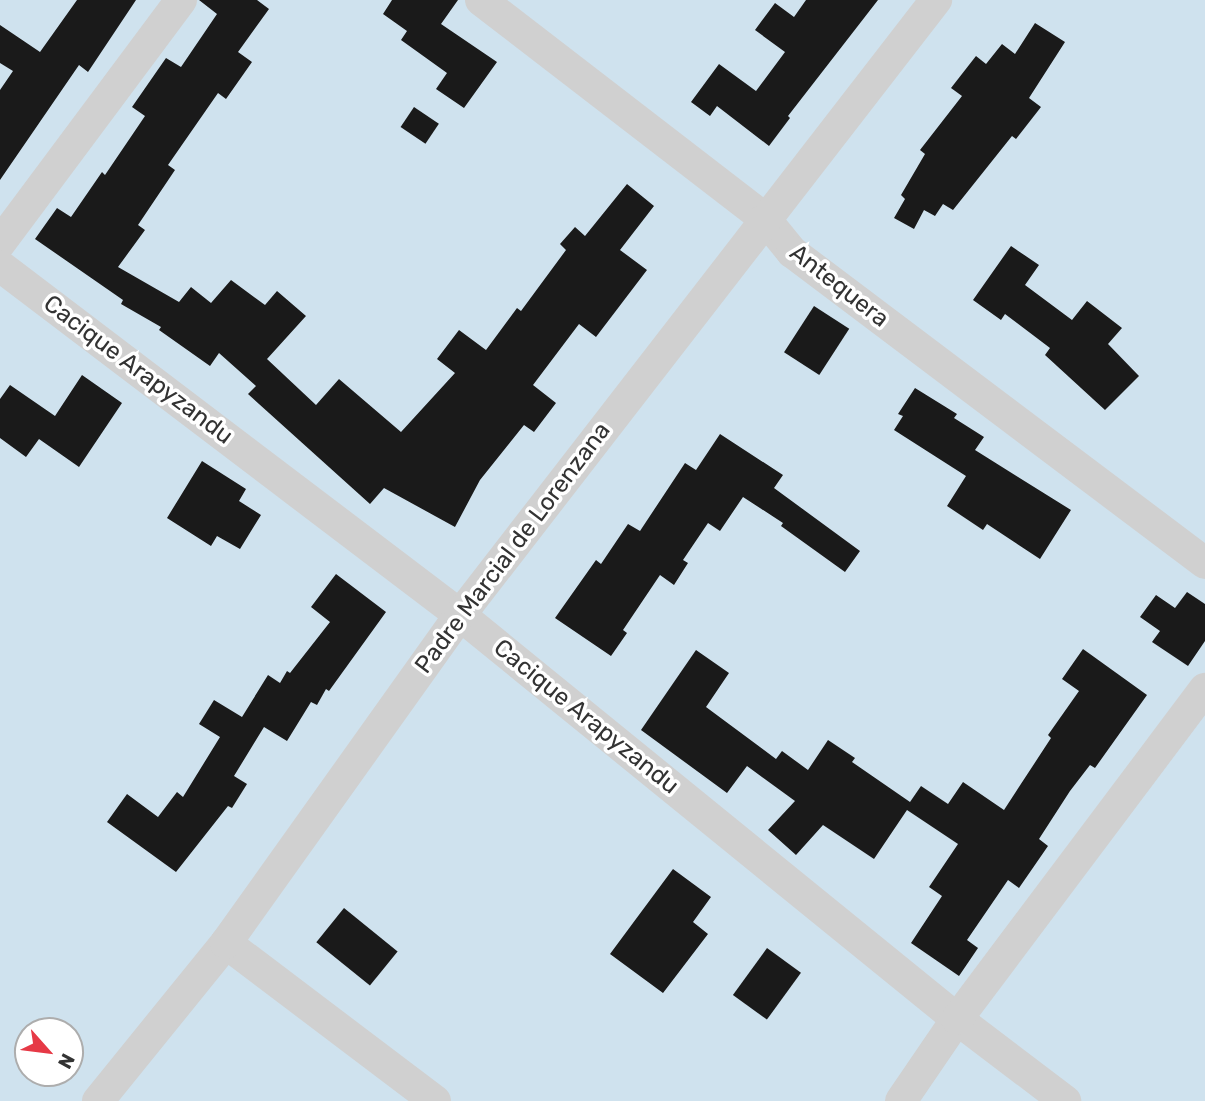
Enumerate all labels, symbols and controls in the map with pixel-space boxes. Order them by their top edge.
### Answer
street label: Antequera [784,238,894,334]
street label: Cacique Arapyzandu [37,289,239,451]
street label: Padre Marcial de Lorenzana [409,417,617,679]
street label: Cacique Arapyzandu [487,633,685,801]
north arrow [14,1017,84,1087]
text: N [53,1050,80,1073]

